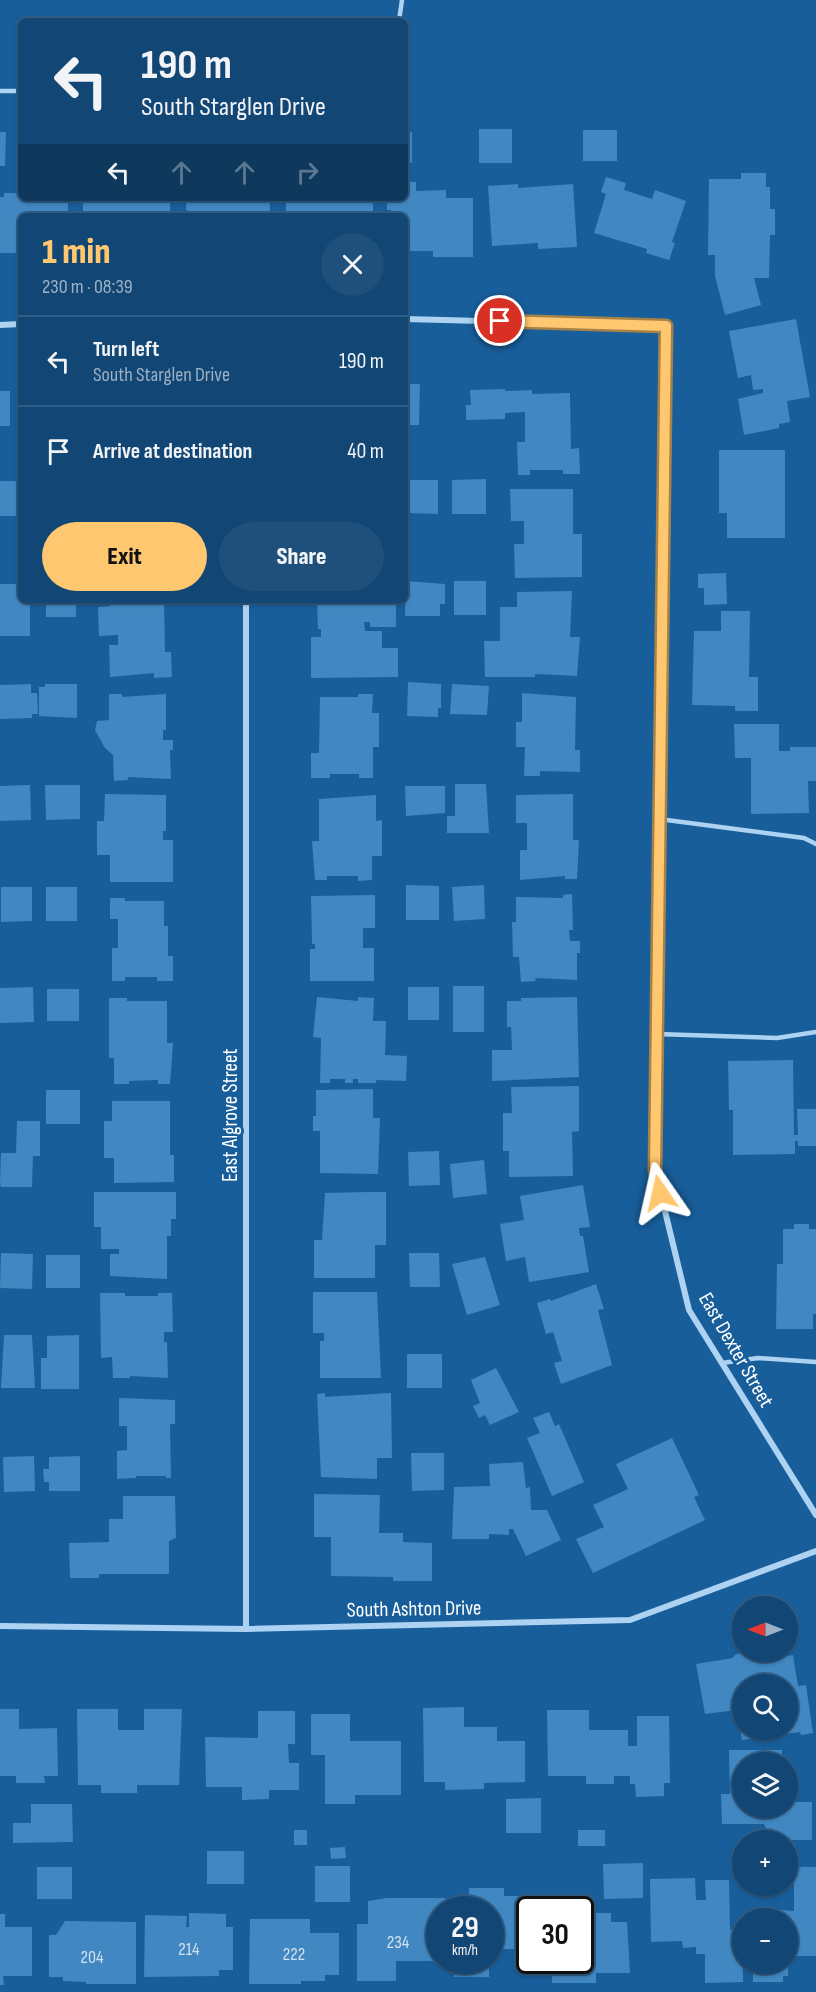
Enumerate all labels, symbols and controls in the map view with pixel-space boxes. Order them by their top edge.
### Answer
text: 190 m [141,40,232,91]
icon: left [42,42,120,120]
text: South Starglen Drive [141,91,326,123]
icon: left [102,156,135,189]
icon: ahead [165,156,198,189]
icon: ahead [228,156,261,189]
icon: right [291,156,324,189]
text: 1 min [42,231,110,274]
button: close [321,233,384,296]
text: 230 m · 08:39 [42,275,133,299]
pin [474,295,525,346]
icon: arrive [483,304,516,337]
text: Turn left [93,336,159,363]
icon: left [42,345,75,378]
text: 190 m [339,348,384,375]
text: South Starglen Drive [93,363,230,387]
icon: arrive [42,435,75,468]
text: Arrive at destination [93,438,252,465]
text: 40 m [347,438,384,465]
button: Exit [42,522,207,591]
button: Share [219,522,384,591]
street label: East Algrove Street [218,1048,243,1182]
position arrow [628,1161,692,1225]
street label: East Dexter Street [693,1288,779,1412]
street label: South Ashton Drive [346,1595,482,1623]
north arrow [732,1596,798,1662]
map controls [732,1596,798,1974]
button: search [732,1674,798,1740]
button: layers [732,1752,798,1818]
button: + [732,1830,798,1896]
speed limit sign: 30 [516,1896,594,1974]
button: − [732,1908,798,1974]
text: 29 [451,1910,479,1946]
house number: 234 [387,1932,410,1953]
house number: 214 [178,1939,200,1960]
text: km/h [452,1941,478,1960]
house number: 222 [283,1944,305,1965]
house number: 204 [81,1947,104,1968]

